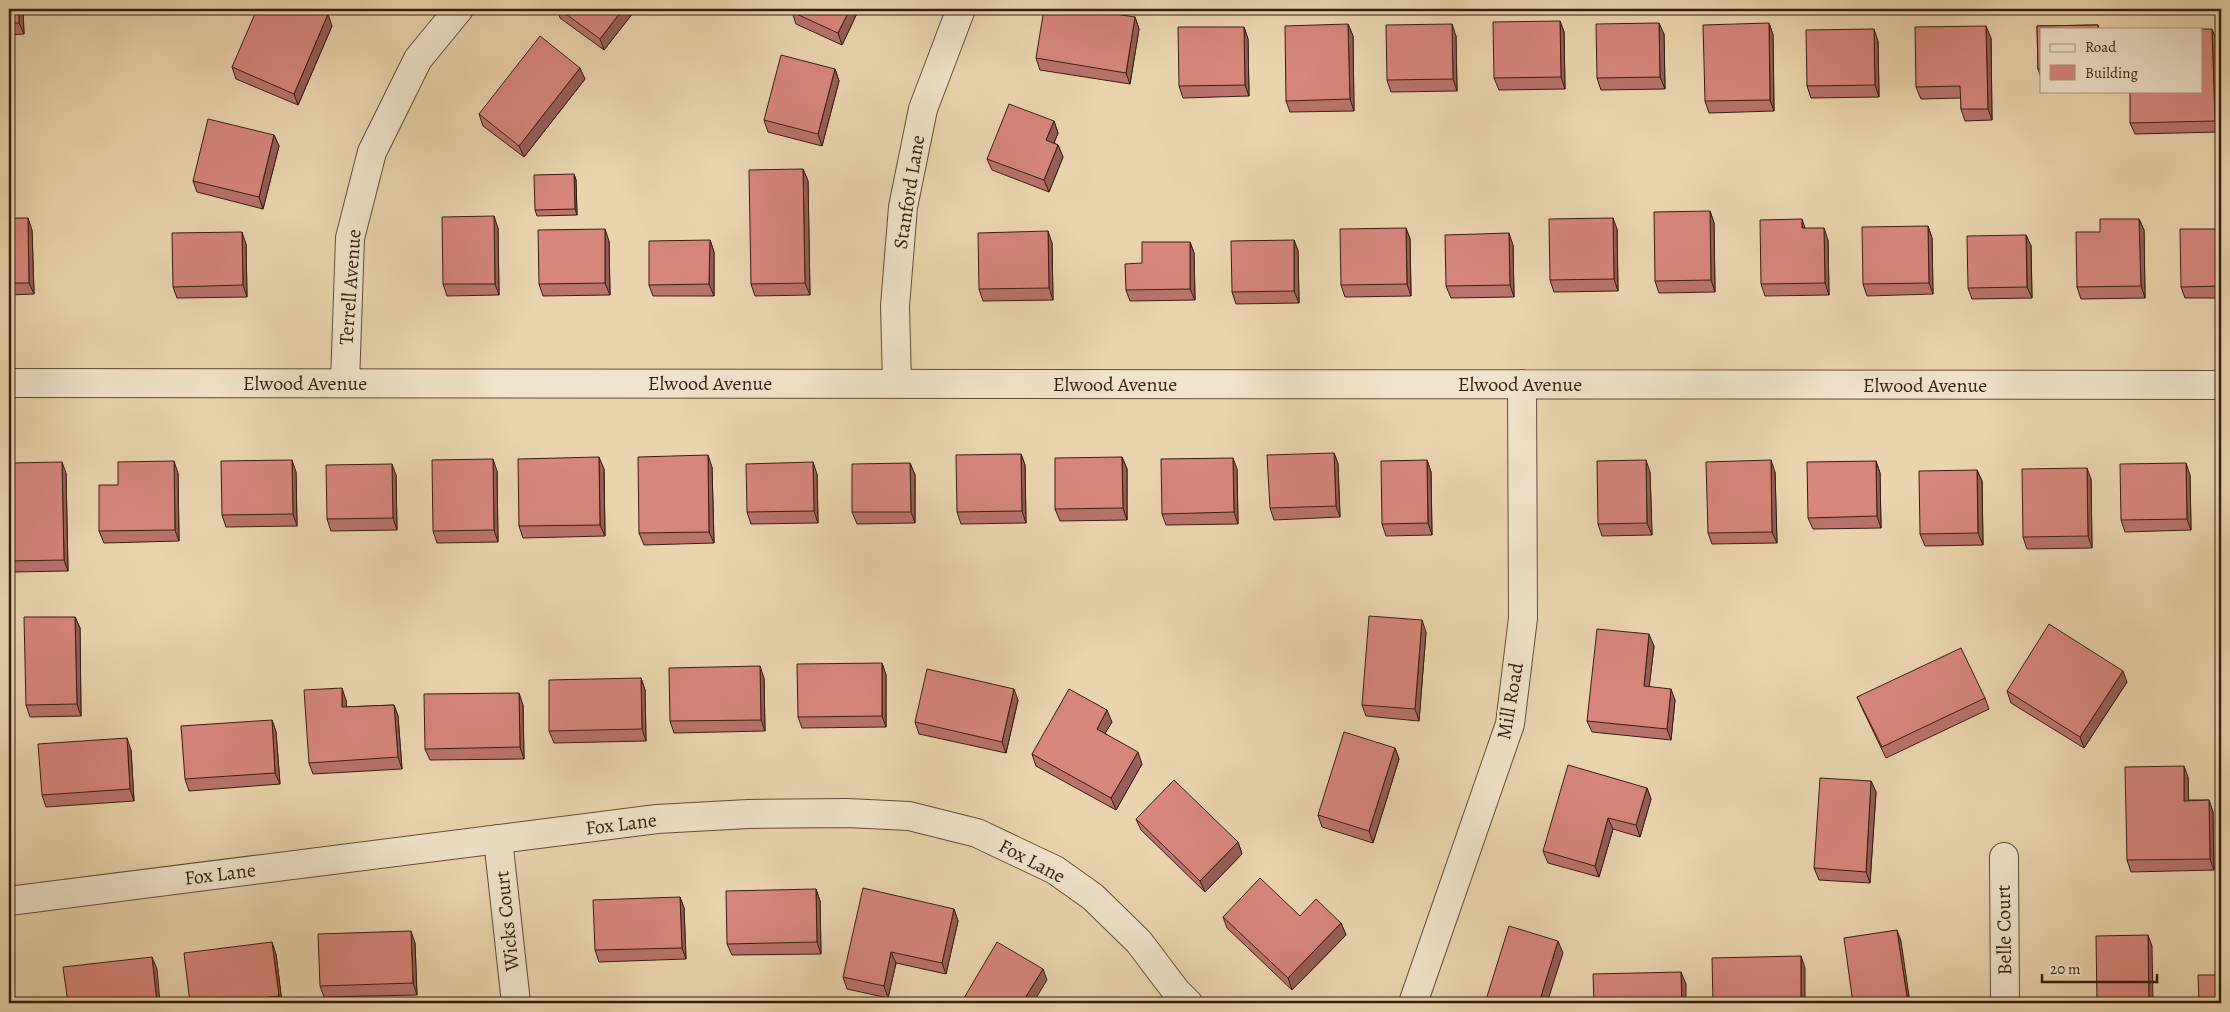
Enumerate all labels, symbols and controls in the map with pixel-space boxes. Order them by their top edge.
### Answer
legend [2040,28,2202,92]
text: Road [2085,37,2117,57]
text: Building [2085,63,2138,83]
street label: Stanford Lane [887,133,931,251]
street label: Terrell Avenue [332,228,368,346]
street label: Elwood Avenue [243,370,367,397]
street label: Elwood Avenue [648,370,772,397]
street label: Elwood Avenue [1053,371,1177,398]
street label: Elwood Avenue [1458,371,1582,398]
street label: Elwood Avenue [1863,372,1987,399]
street label: Mill Road [1490,660,1530,742]
street label: Fox Lane [584,806,658,842]
street label: Fox Lane [994,832,1070,890]
street label: Fox Lane [183,856,257,892]
street label: Wicks Court [488,869,526,974]
street label: Belle Court [1990,884,2018,976]
scale bar [2042,952,2158,984]
text: 20 m [2050,959,2081,979]

